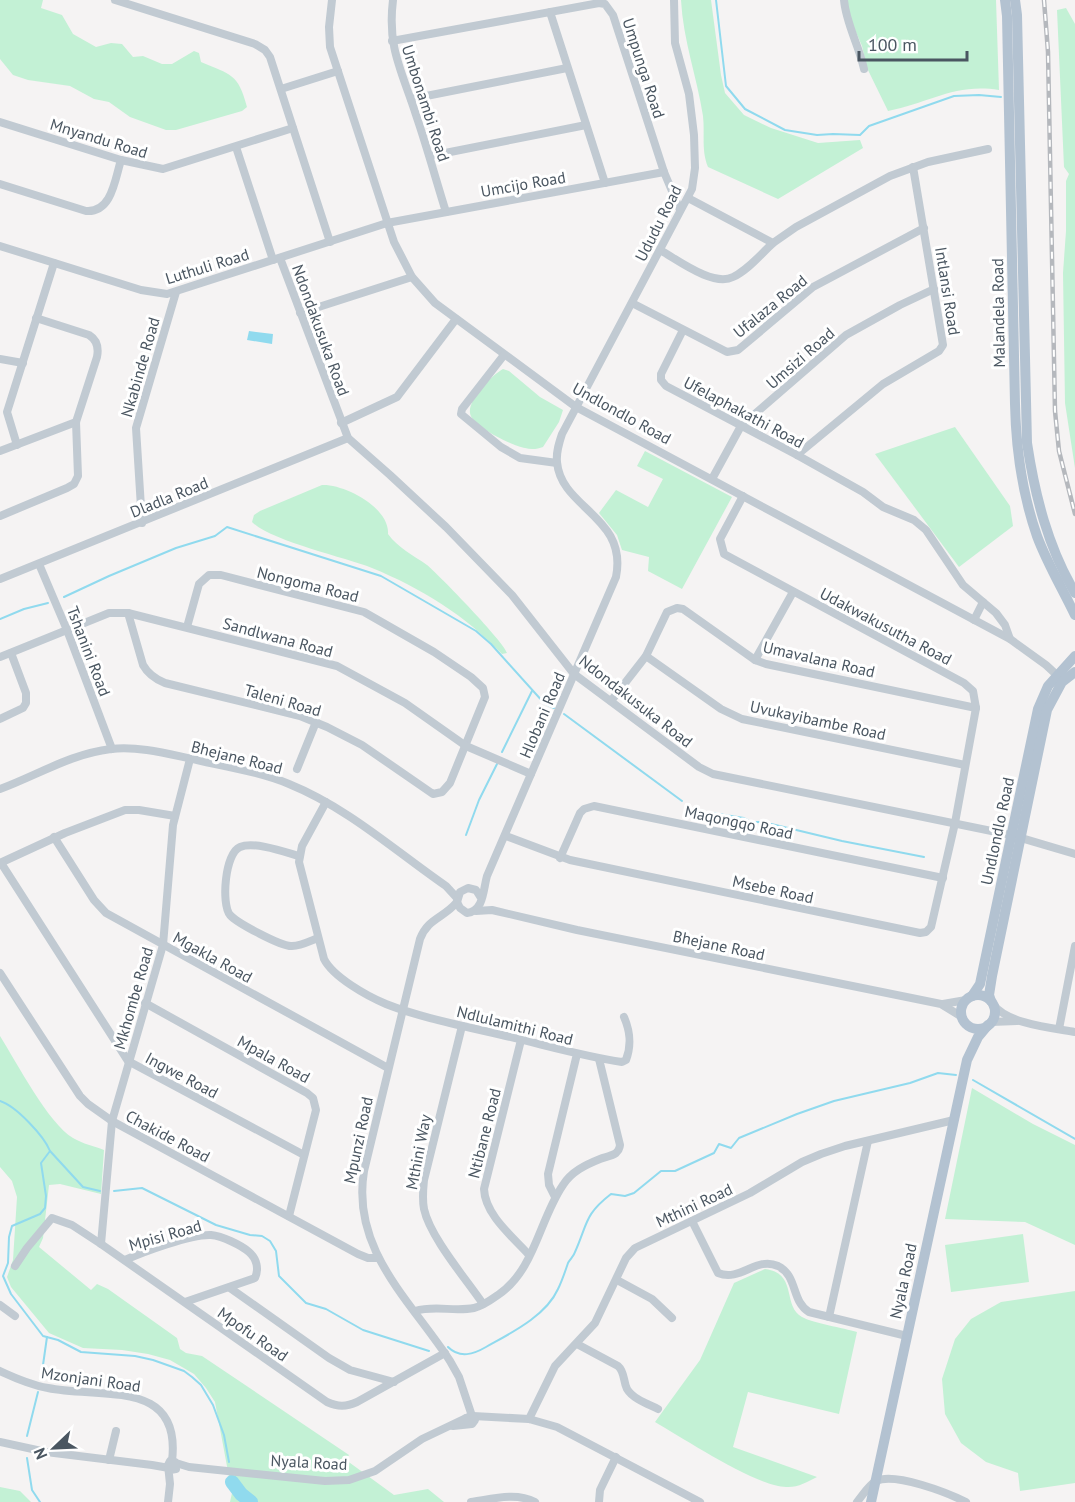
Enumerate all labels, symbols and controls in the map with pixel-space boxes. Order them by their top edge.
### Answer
street label: Umpunga Road [618,15,670,121]
scale bar [859,24,967,62]
text: 100 m [868,33,917,56]
street label: Umbonambi Road [398,42,454,164]
street label: Mnyandu Road [48,114,150,162]
street label: Umcijo Road [479,167,567,201]
street label: Ududu Road [630,181,686,265]
street label: Luthuli Road [163,244,251,288]
street label: Intlansi Road [931,245,965,337]
street label: Malandela Road [987,258,1009,368]
street label: Ndondakusuka Road [288,261,354,399]
street label: Ufalaza Road [729,270,811,342]
street label: Nkabinde Road [116,315,164,419]
street label: Umsizi Road [762,323,838,393]
street label: Ufelaphakathi Road [680,372,808,452]
street label: Undlondlo Road [569,378,675,448]
street label: Dladla Road [127,472,211,522]
street label: Nongoma Road [255,562,361,606]
street label: Udakwakusutha Road [817,583,955,669]
street label: Tshanini Road [63,603,115,699]
street label: Sandlwana Road [221,613,335,661]
street label: Umavalana Road [761,636,877,682]
street label: Ndondakusuka Road [575,650,697,752]
street label: Hlobani Road [515,669,569,761]
street label: Taleni Road [242,679,324,721]
street label: Uvukayibambe Road [748,696,888,744]
street label: Bhejane Road [189,736,285,778]
street label: Undlondlo Road [976,775,1018,887]
street label: Maqongqo Road [683,801,795,843]
street label: Msebe Road [731,871,815,907]
street label: Bhejane Road [671,926,767,964]
street label: Mgakla Road [170,927,256,987]
street label: Mkhombe Road [109,945,157,1051]
street label: Ndlulamithi Road [455,1001,575,1049]
street label: Mpala Road [234,1031,314,1087]
street label: Ingwe Road [142,1047,222,1103]
street label: Ntibane Road [463,1086,505,1180]
street label: Mpunzi Road [339,1095,377,1185]
street label: Chakide Road [122,1105,214,1167]
street label: Mthini Way [401,1112,435,1191]
street label: Mthini Road [652,1179,736,1231]
street label: Mpisi Road [126,1215,204,1255]
street label: Nyala Road [885,1241,921,1321]
street label: Mpofu Road [214,1302,292,1366]
street label: Mzonjani Road [40,1362,142,1396]
north arrow [24,1418,84,1478]
text: N [29,1445,51,1463]
street label: Nyala Road [270,1450,348,1474]

